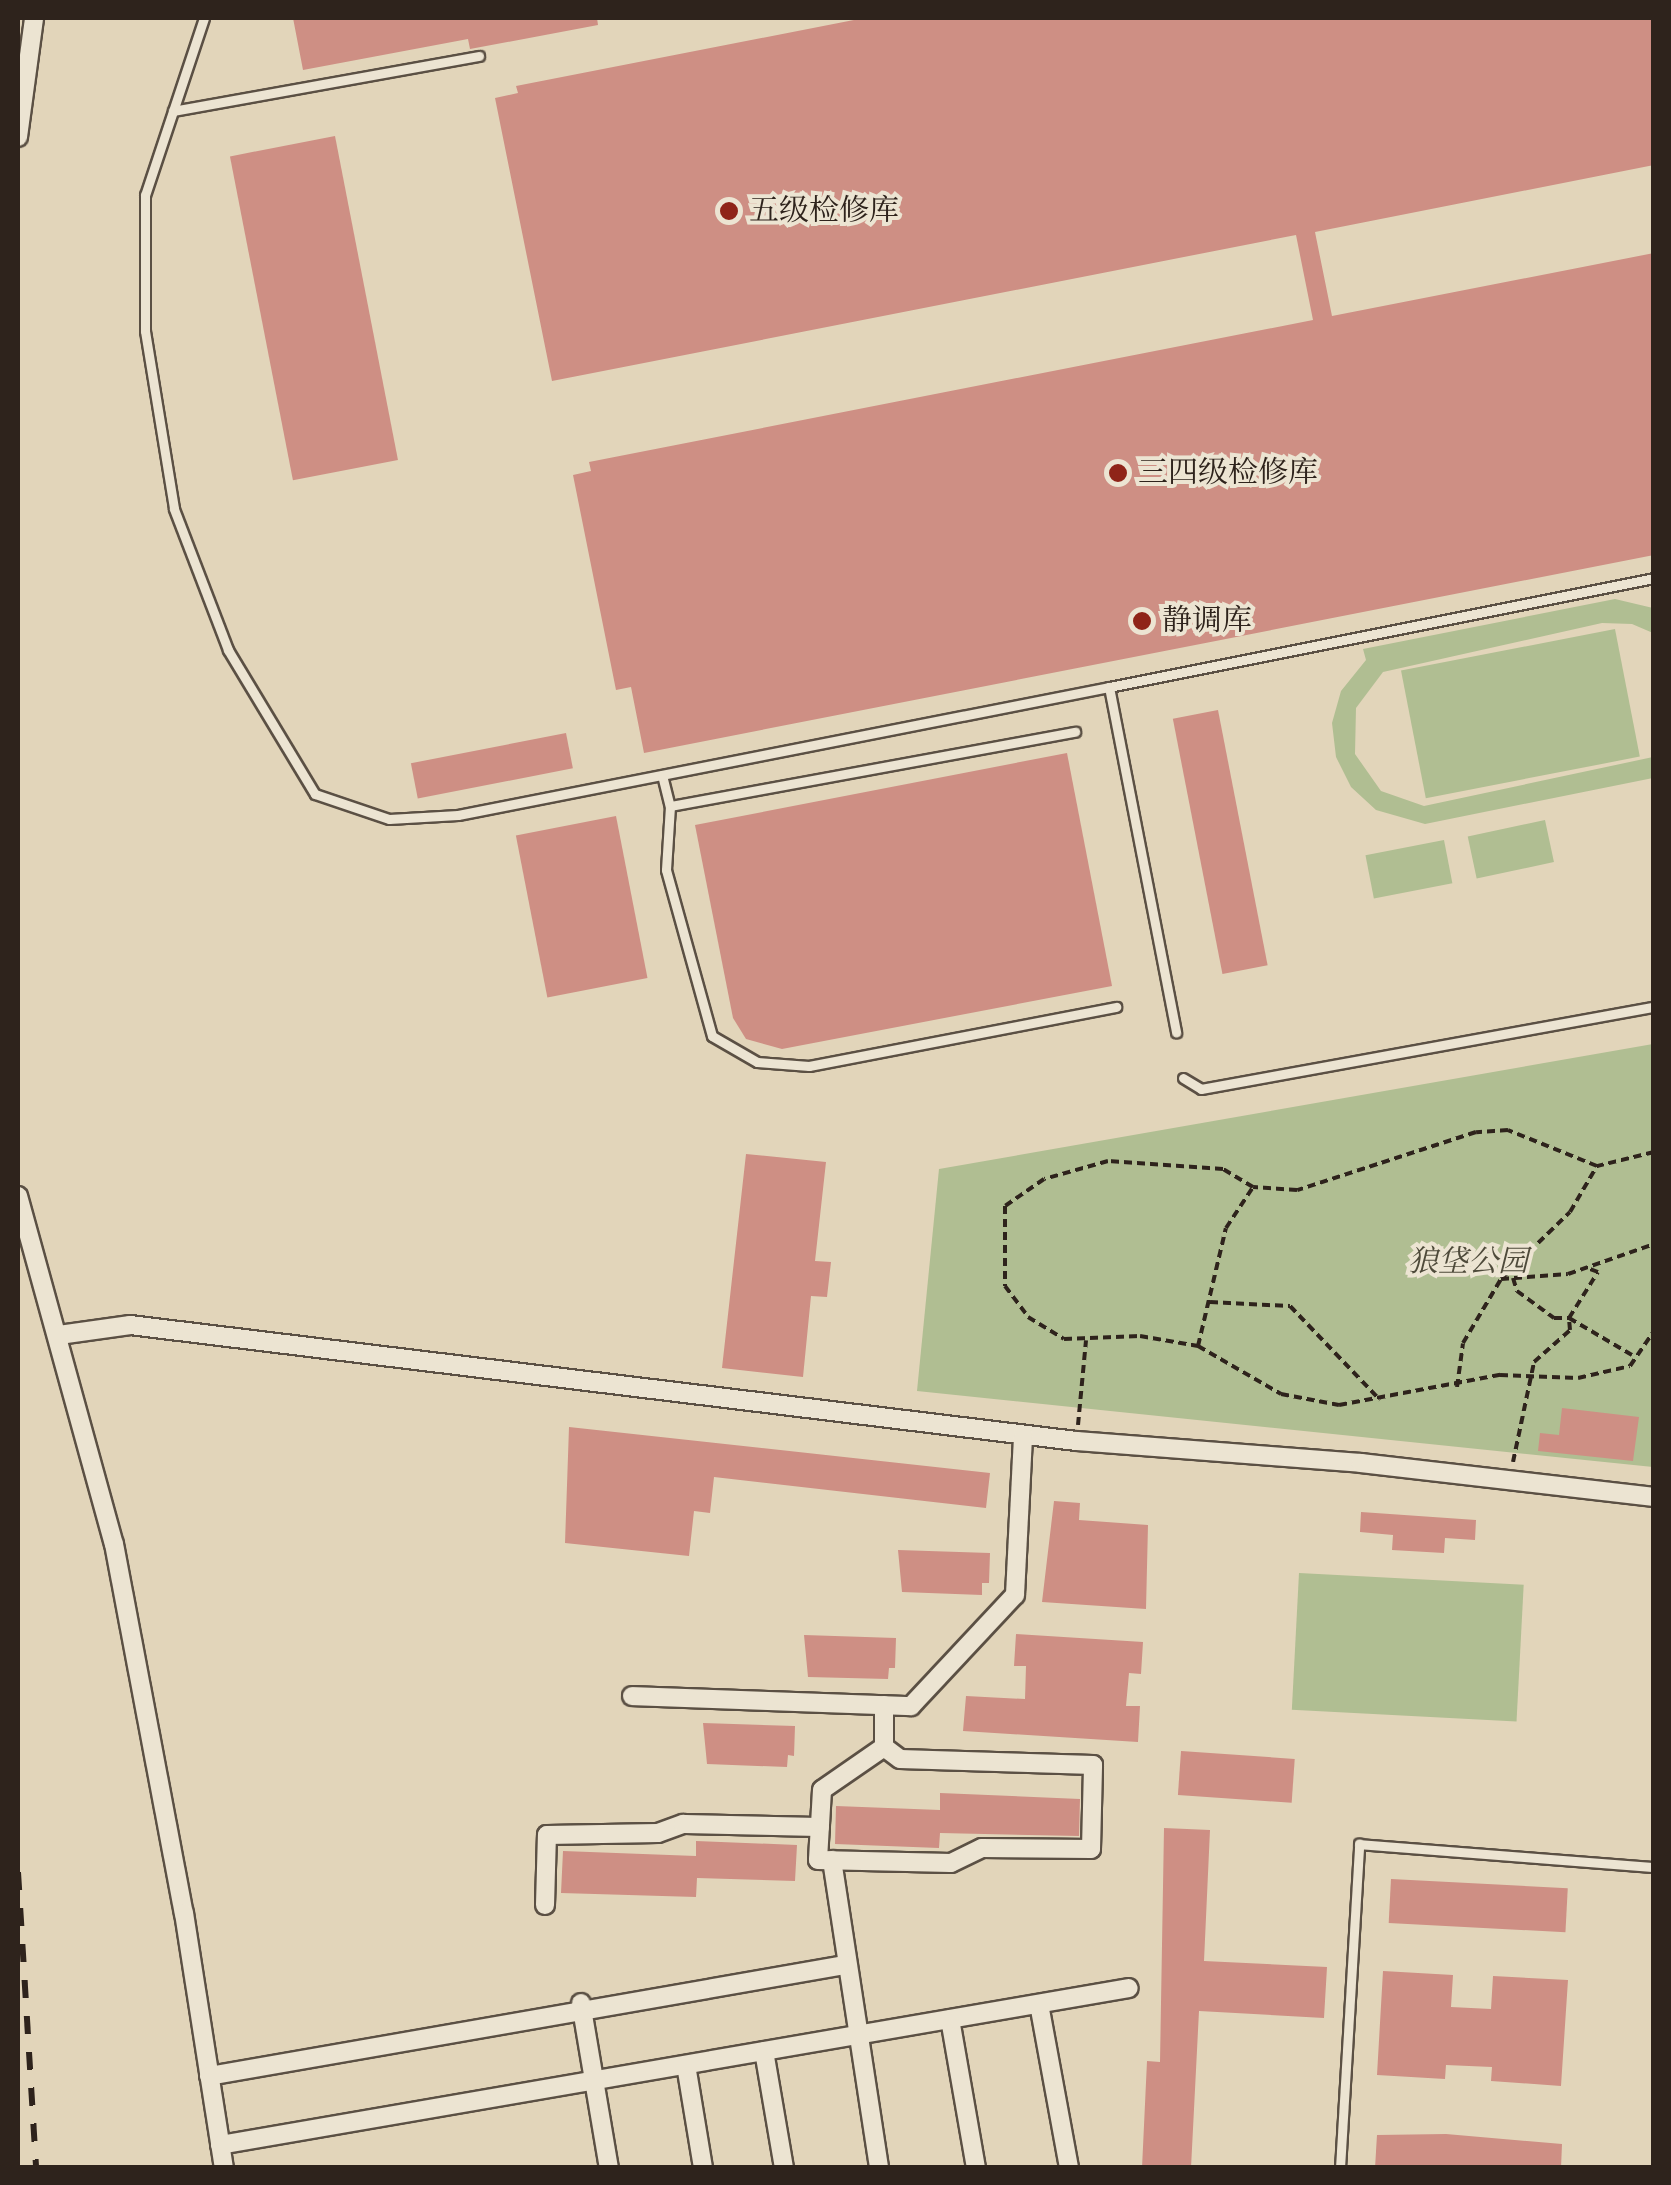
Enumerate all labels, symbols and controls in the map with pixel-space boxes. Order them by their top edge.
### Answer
place label: 五级检修库 [749,193,899,229]
marker: 五级检修库 [718,200,740,222]
place label: 三四级检修库 [1138,455,1318,491]
marker: 三四级检修库 [1107,462,1129,484]
place label: 静调库 [1162,603,1252,639]
marker: 静调库 [1131,610,1153,632]
park label: 狼垡公园 [1408,1244,1528,1280]

